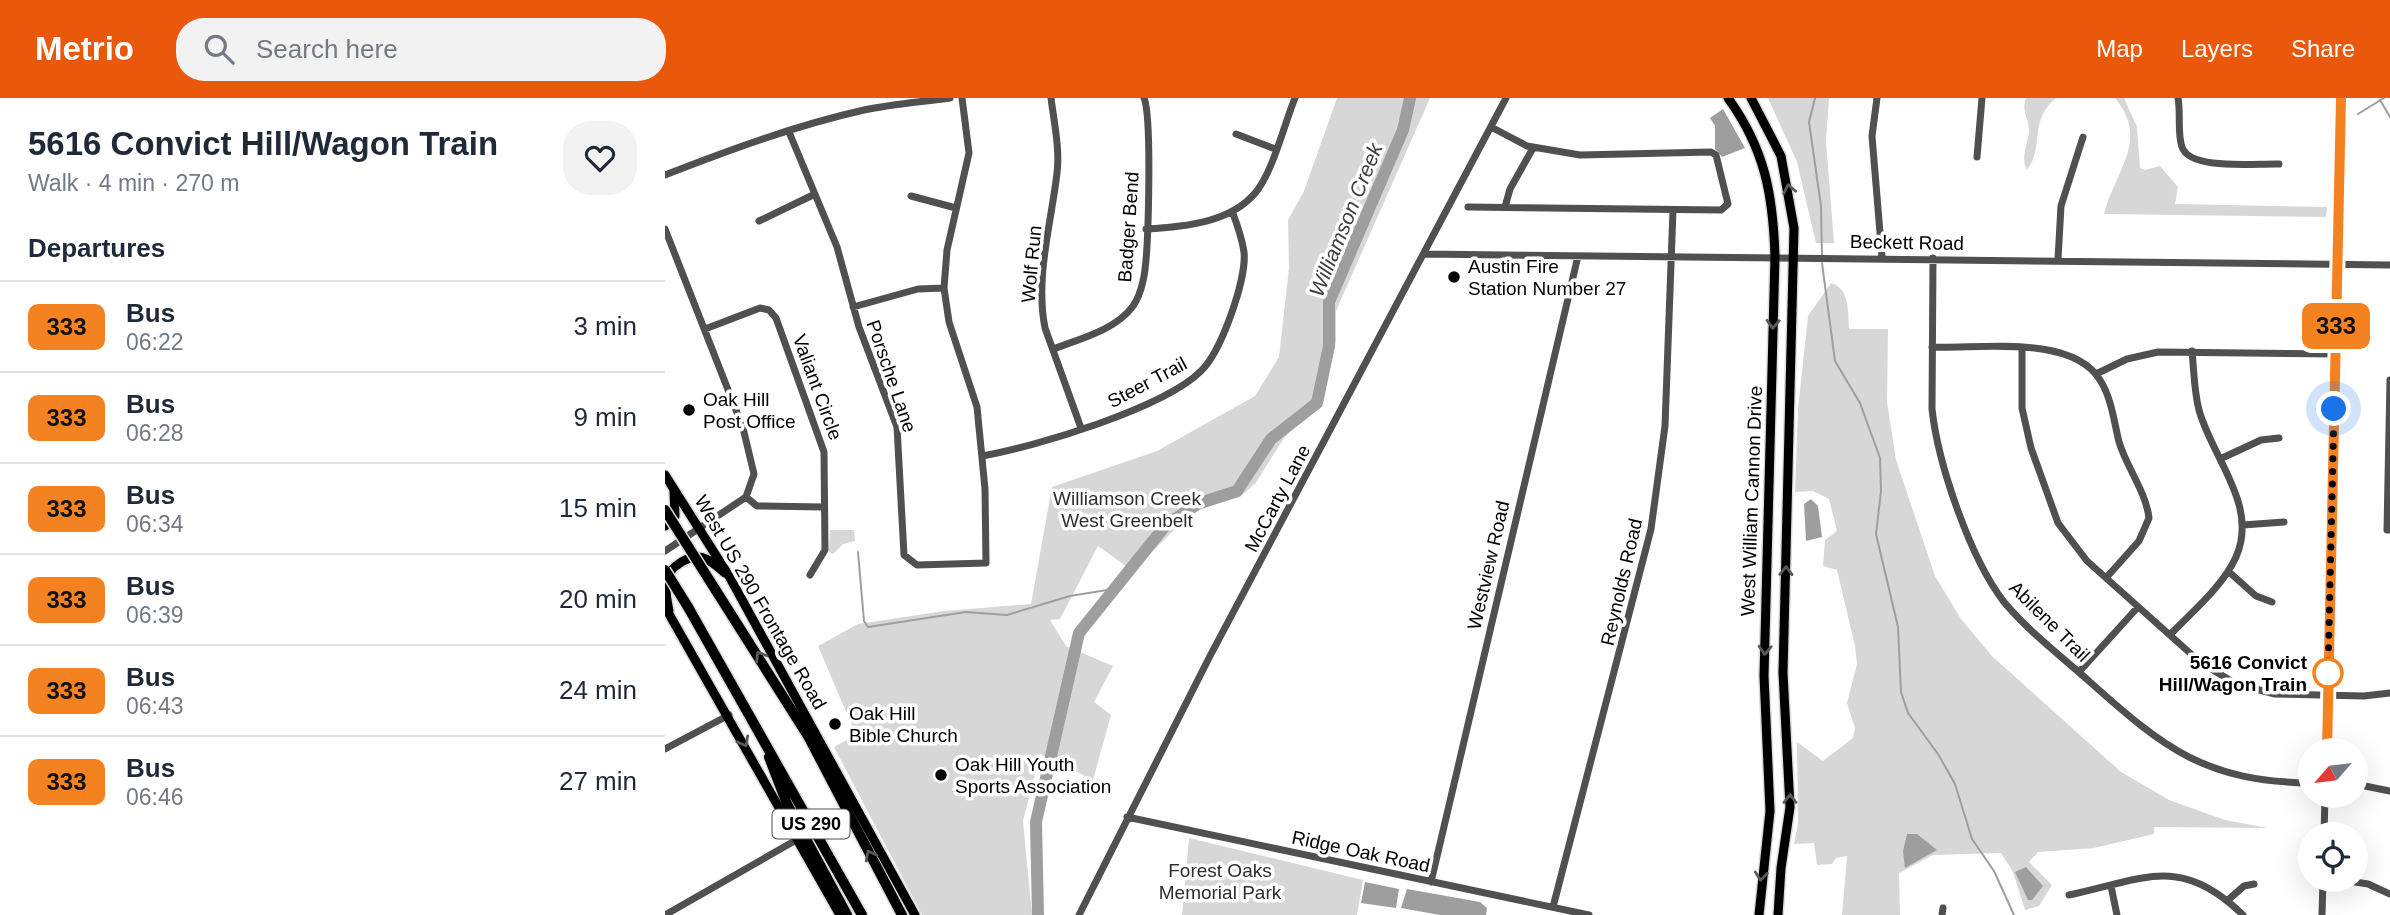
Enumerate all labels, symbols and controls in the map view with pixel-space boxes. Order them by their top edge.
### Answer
search box [176,18,666,81]
text: Metrio [35,30,134,67]
icon: search [200,30,238,68]
text: Search here [256,34,398,64]
text: Map [2096,35,2143,62]
text: Layers [2181,35,2253,62]
text: Share [2291,35,2355,62]
button: heart [563,121,637,195]
text: 5616 Convict Hill/Wagon Train [28,125,498,162]
water label: Williamson Creek [1304,138,1387,300]
text: Walk · 4 min · 270 m [28,170,239,196]
street label: Badger Bend [1114,171,1143,283]
one-way arrow [1782,183,1797,195]
street label: Wolf Run [1018,224,1045,304]
street label: Beckett Road [1850,231,1964,254]
text: Departures [28,233,165,263]
place label: Austin Fire Station Number 27 [1468,256,1626,299]
marker: Austin Fire Station Number 27 [1446,269,1462,285]
text: Bus [126,298,175,328]
line badge: 333 [2296,303,2376,349]
text: 3 min [573,311,637,341]
text: 333 [2316,312,2356,339]
text: 333 [46,313,87,340]
street label: Porsche Lane [863,317,921,435]
one-way arrow [1766,319,1781,330]
text: 06:22 [126,329,184,355]
street label: Valiant Circle [789,332,846,443]
street label: Steer Trail [1104,353,1190,412]
street label: West William Cannon Drive [1737,385,1766,617]
text: Bus [126,389,175,419]
place label: Oak Hill Post Office [703,389,796,432]
your location [2316,391,2351,426]
text: 9 min [573,402,637,432]
marker: Oak Hill Post Office [681,402,697,418]
text: 333 [46,404,87,431]
text: 06:28 [126,420,184,446]
street label: McCarty Lane [1240,441,1314,555]
text: Bus [126,480,175,510]
park label: Williamson Creek West Greenbelt [1053,488,1201,531]
street label: West US 290 Frontage Road [691,492,831,713]
text: 15 min [559,493,637,523]
text: 333 [46,495,87,522]
street label: Westview Road [1463,499,1514,632]
text: 06:34 [126,511,184,537]
street label: Reynolds Road [1597,516,1646,648]
one-way arrow [1778,566,1794,576]
text: Bus [126,571,175,601]
street label: Abilene Trail [2005,577,2094,666]
text: 20 min [559,584,637,614]
text: 333 [46,586,87,613]
text: 06:39 [126,602,184,628]
one-way arrow [1757,645,1772,656]
one-way arrow [755,650,768,663]
place label: 5616 Convict Hill/Wagon Train [2159,652,2308,695]
marker: 5616 Convict Hill/Wagon Train [2313,658,2343,688]
text: Bus [126,662,175,692]
text: 24 min [559,675,637,705]
text: 333 [46,677,87,704]
text: 06:43 [126,693,184,719]
place label: Oak Hill Bible Church [849,703,958,746]
marker: Oak Hill Bible Church [827,716,843,732]
one-way arrow [736,735,749,747]
north arrow [2298,738,2368,808]
map controls [2298,738,2368,892]
text: Bus [126,753,175,783]
place label: Oak Hill Youth Sports Association [955,754,1111,797]
text: 27 min [559,766,637,796]
marker: Oak Hill Youth Sports Association [933,767,949,783]
text: 333 [46,768,87,795]
text: 06:46 [126,784,184,810]
one-way arrow [1782,793,1797,804]
road number: US 290 [773,810,849,838]
button: locate [2298,822,2368,892]
street label: Ridge Oak Road [1290,827,1432,876]
one-way arrow [865,849,879,862]
park label: Forest Oaks Memorial Park [1159,860,1282,903]
one-way arrow [1754,871,1769,882]

